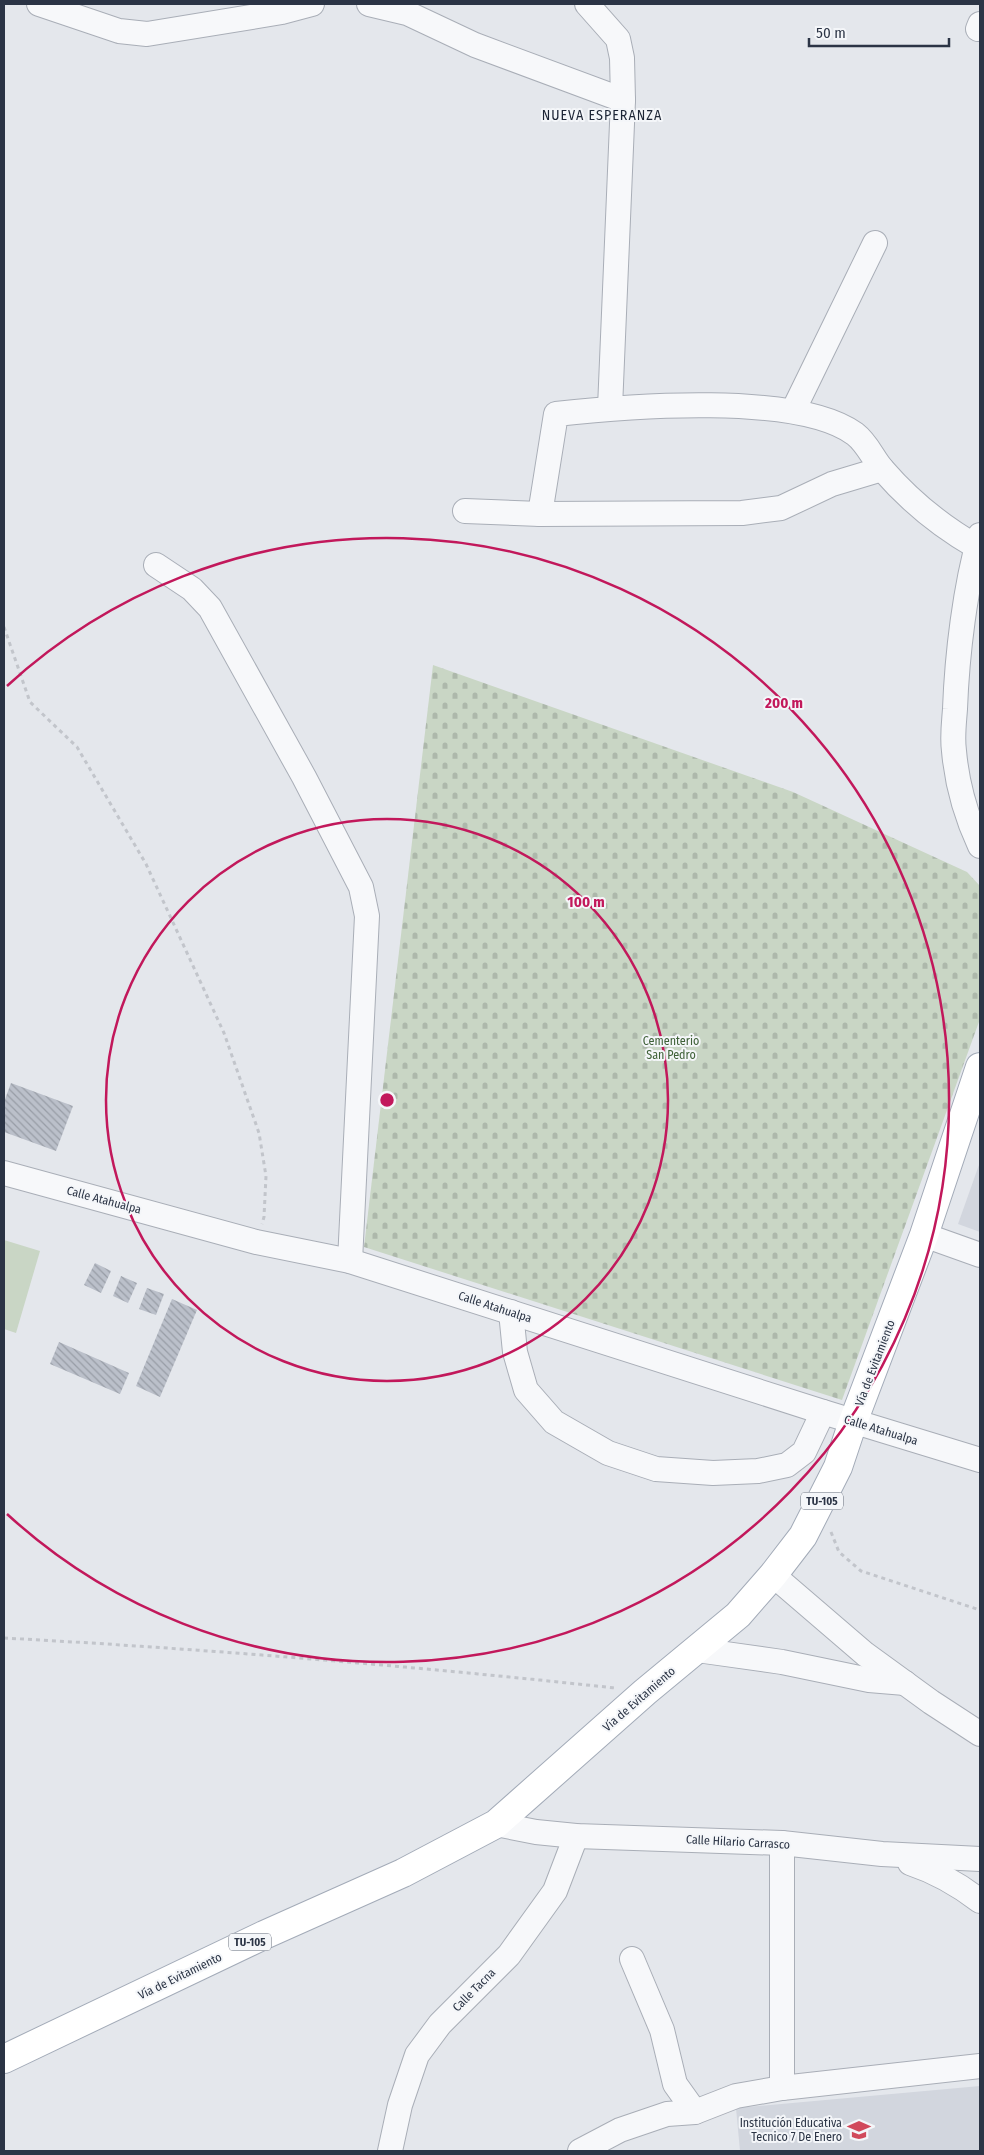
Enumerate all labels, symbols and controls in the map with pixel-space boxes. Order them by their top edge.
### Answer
scale bar [809,15,949,47]
text: 50 m [816,24,846,42]
district label: NUEVA ESPERANZA [542,107,662,124]
text: 200 m [764,694,803,712]
text: 100 m [567,893,605,911]
park label: Cementerio San Pedro [643,1034,699,1062]
centre of rings [378,1091,396,1109]
street label: Calle Atahualpa [65,1183,143,1217]
street label: Calle Atahualpa [456,1289,534,1326]
street label: Vía de Evitamiento [852,1318,898,1408]
street label: Calle Atahualpa [842,1412,920,1448]
road number: TU-105 [801,1492,843,1510]
street label: Vía de Evitamiento [600,1664,678,1734]
street label: Calle Hilario Carrasco [686,1832,790,1852]
road number: TU-105 [229,1934,271,1950]
street label: Vía de Evitamiento [136,1950,224,2002]
street label: Calle Tacna [450,1966,498,2014]
place label: Institución Educativa Tecnico 7 De Enero [740,2116,842,2144]
school or university icon: Institución Educativa Tecnico 7 De Enero [846,2117,872,2143]

